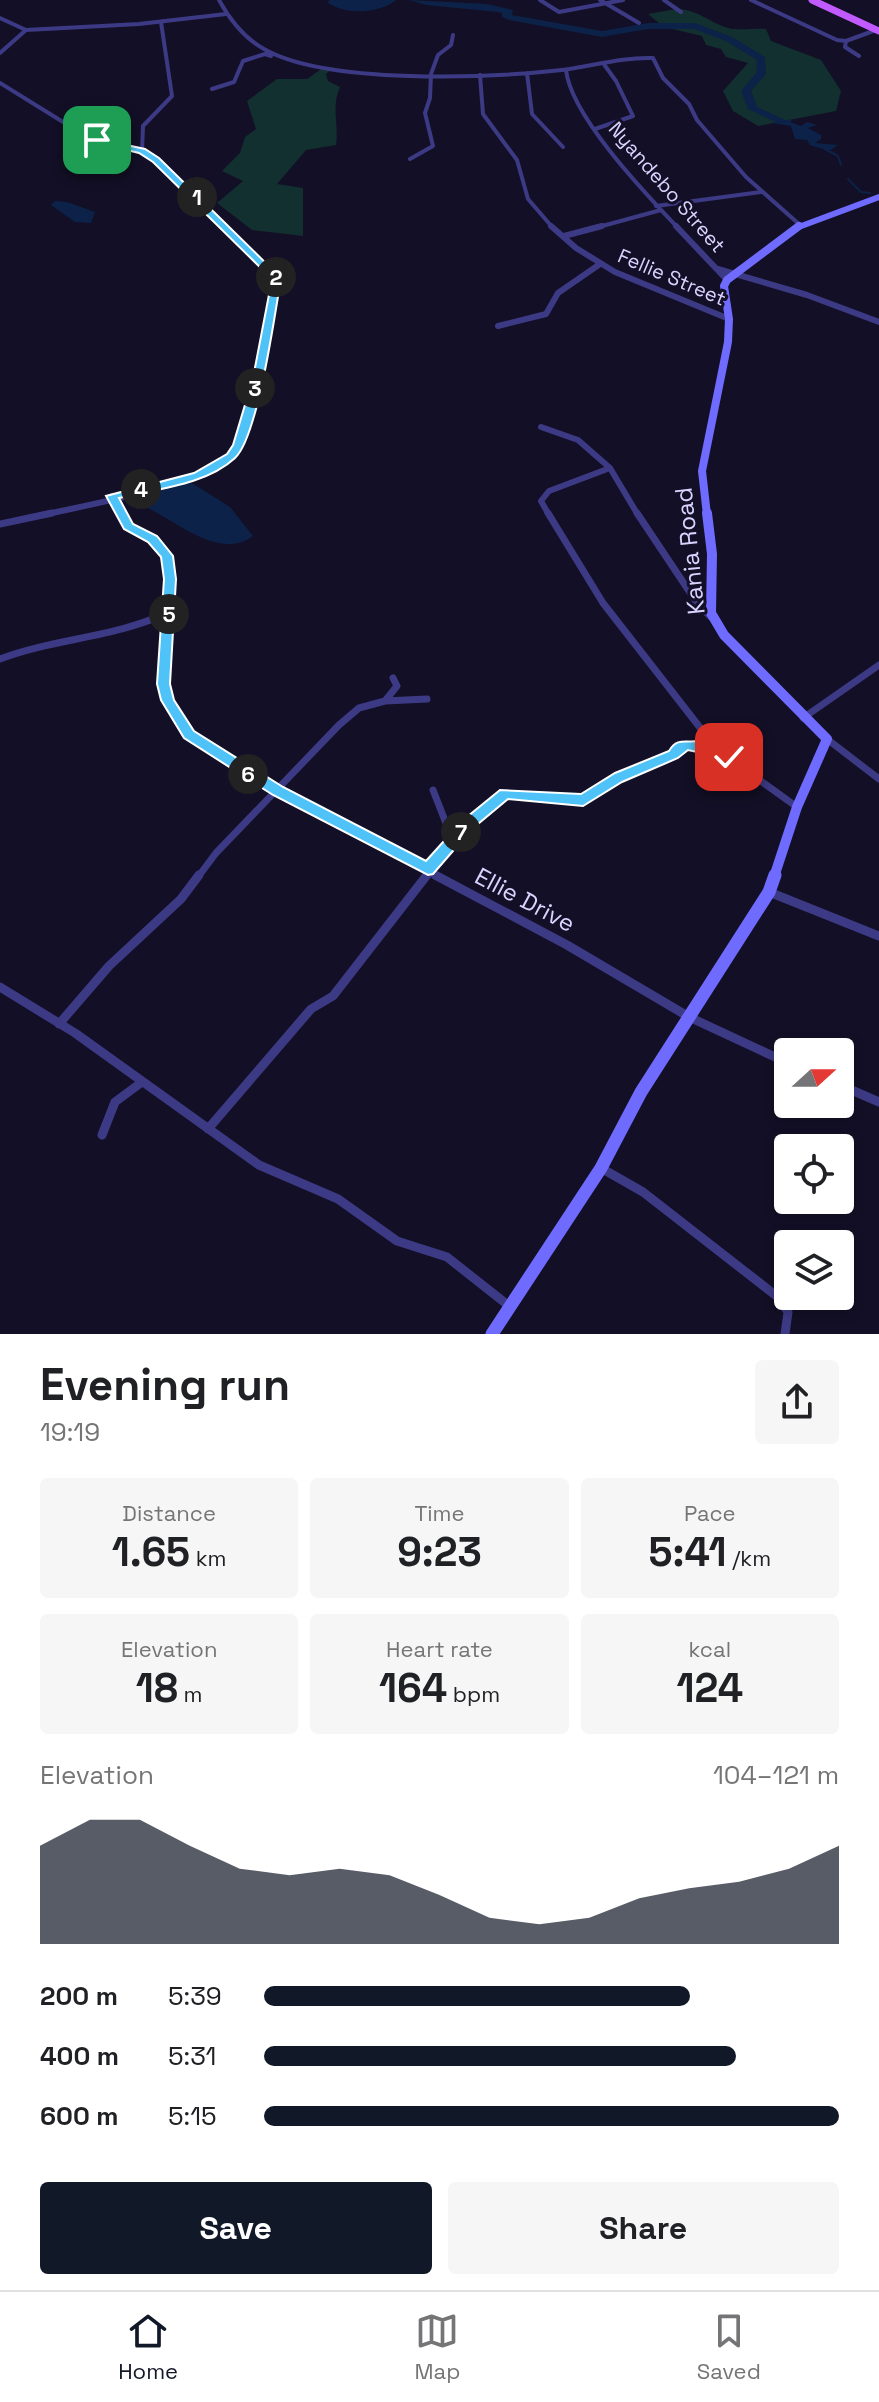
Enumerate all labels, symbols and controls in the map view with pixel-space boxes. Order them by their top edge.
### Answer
pin [63,106,131,174]
street label: Nyandebo Street [603,116,731,258]
icon: arrive [75,118,119,162]
pin: 1 [177,177,217,217]
text: 1 [192,183,202,211]
street label: Fellie Street [614,243,730,311]
pin: 2 [256,257,296,297]
text: 2 [269,263,283,291]
pin: 3 [235,368,275,408]
text: 3 [248,374,262,402]
pin: 4 [121,469,161,509]
text: 4 [134,475,148,503]
street label: Kania Road [667,486,712,616]
pin: 5 [149,594,189,634]
text: 5 [162,600,176,628]
pin [695,723,763,791]
icon: check [707,735,751,779]
pin: 6 [228,754,268,794]
text: 6 [241,760,255,788]
pin: 7 [441,812,481,852]
text: 7 [455,818,467,846]
street label: Ellie Drive [470,860,581,939]
north arrow [774,1038,854,1118]
map controls [774,1038,854,1310]
button: locate [774,1134,854,1214]
button: layers [774,1230,854,1310]
text: Evening run [40,1357,290,1413]
button: share [755,1360,839,1444]
text: 19:19 [40,1415,100,1449]
text: Distance [122,1499,216,1527]
text: Time [414,1499,465,1527]
text: Pace [684,1499,736,1527]
text: 1.65 [112,1527,190,1578]
text: 9:23 [397,1527,482,1578]
text: 5:41 [649,1527,727,1578]
text: km [190,1544,227,1572]
text: /km [727,1544,771,1572]
text: Elevation [121,1635,217,1663]
text: Heart rate [386,1635,493,1663]
text: kcal [689,1635,731,1663]
text: 18 [136,1663,178,1714]
text: 164 [379,1663,447,1714]
text: 124 [677,1663,743,1714]
text: m [178,1680,203,1708]
text: bpm [447,1680,500,1708]
text: Elevation [40,1758,154,1792]
text: 104–121 m [713,1758,839,1792]
text: 200 m [40,1979,118,2013]
text: 5:39 [168,1979,222,2013]
text: 400 m [40,2039,119,2073]
text: 5:31 [168,2039,216,2073]
text: 600 m [40,2099,119,2133]
text: 5:15 [168,2099,217,2133]
button: Save [40,2182,432,2274]
button: Share [448,2182,839,2274]
tab: Home [118,2309,178,2385]
tab: Map [414,2309,460,2385]
tab: Saved [697,2309,761,2385]

